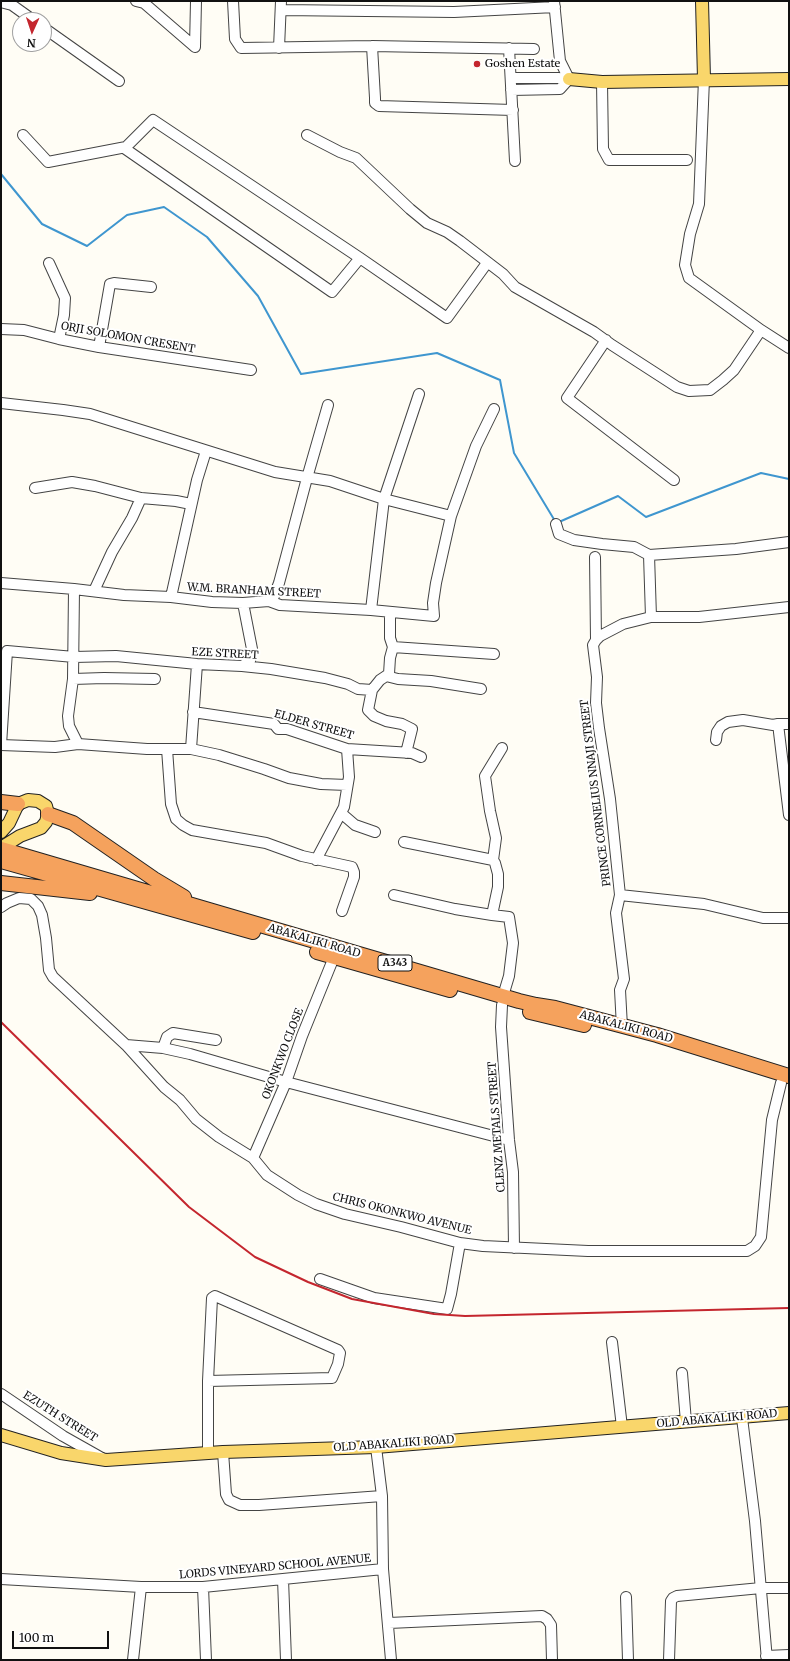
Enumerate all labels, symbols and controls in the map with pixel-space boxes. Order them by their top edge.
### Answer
north arrow [12,12,52,52]
text: N [27,36,36,50]
place label: Goshen Estate [485,57,560,71]
marker: Goshen Estate [472,59,482,69]
street label: ORJI SOLOMON CRESENT [60,320,196,356]
street label: W.M. BRANHAM STREET [187,581,321,601]
street label: EZE STREET [191,646,259,662]
street label: PRINCE CORNELIUS NNAJI STREET [578,699,614,887]
street label: ELDER STREET [273,707,355,743]
street label: ABAKALIKI ROAD [266,921,362,961]
road number: A343 [378,955,412,971]
street label: OKONKWO CLOSE [260,1007,306,1101]
street label: ABAKALIKI ROAD [578,1008,674,1046]
street label: CLENZ METALS STREET [486,1061,508,1193]
street label: CHRIS OKONKWO AVENUE [331,1190,473,1238]
street label: EZUTH STREET [20,1389,100,1445]
street label: OLD ABAKALIKI ROAD [656,1407,778,1431]
street label: OLD ABAKALIKI ROAD [333,1433,455,1455]
street label: LORDS VINEYARD SCHOOL AVENUE [179,1552,371,1582]
scale bar [14,1623,111,1649]
text: 100 m [19,1630,54,1645]

